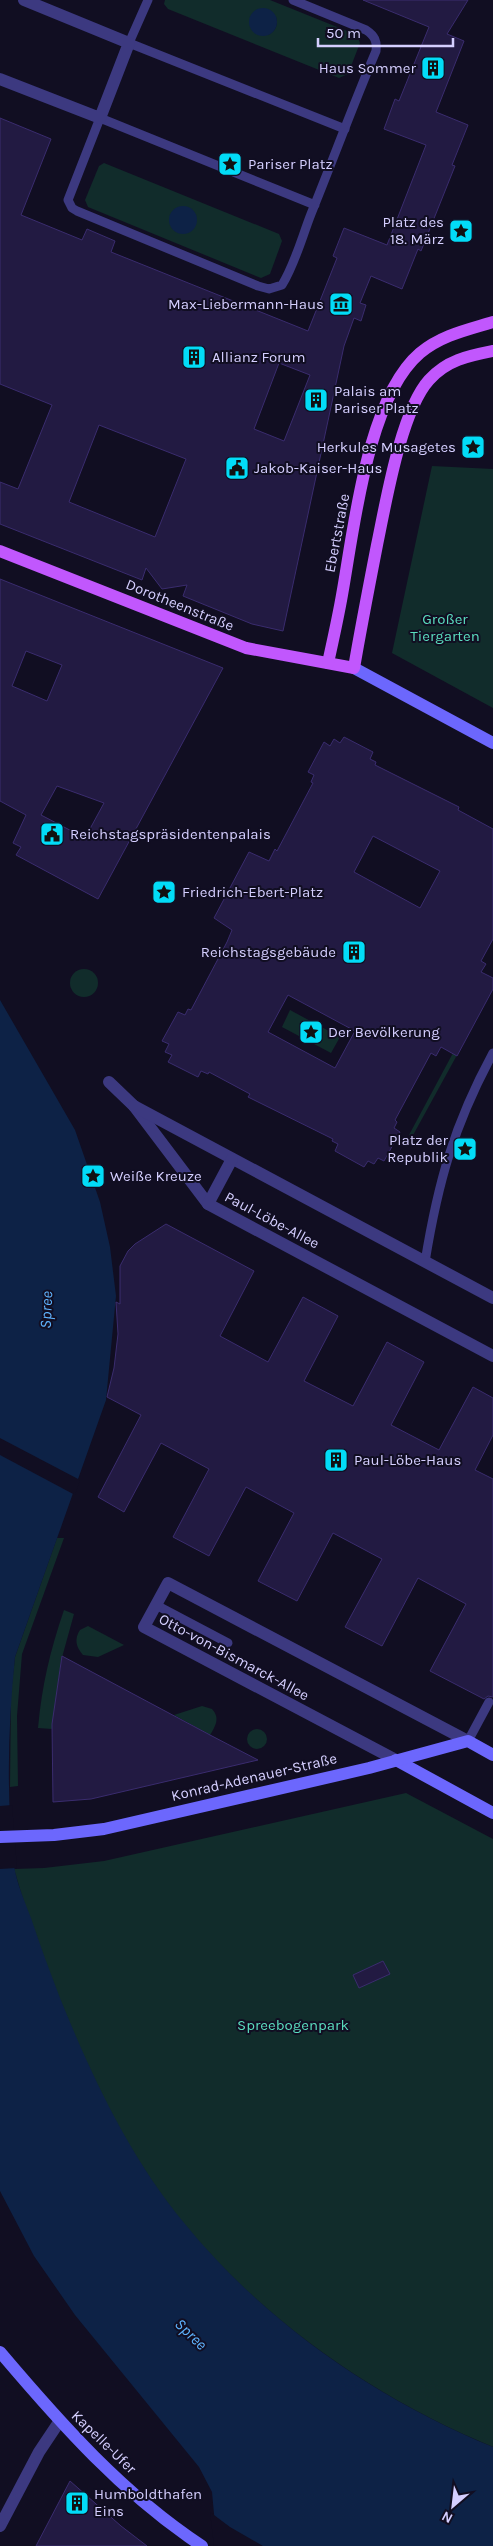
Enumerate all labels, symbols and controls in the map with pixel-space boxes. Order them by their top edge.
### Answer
scale bar [318,15,453,47]
text: 50 m [326,24,361,42]
building icon: Haus Sommer [420,55,446,81]
place label: Haus Sommer [319,59,417,77]
place icon: Pariser Platz [217,151,243,177]
place label: Pariser Platz [248,155,333,173]
place label: Platz des 18. März [382,213,444,248]
place icon: Platz des 18. März [448,218,474,244]
museum icon: Max-Liebermann-Haus [328,291,354,317]
place label: Max-Liebermann-Haus [168,295,324,313]
building icon: Allianz Forum [181,344,207,370]
place label: Allianz Forum [212,348,306,366]
place label: Palais am Pariser Platz [334,382,419,417]
building icon: Palais am Pariser Platz [303,387,329,413]
place icon: Herkules Musagetes [460,434,486,460]
place label: Herkules Musagetes [317,438,456,456]
public building icon: Jakob-Kaiser-Haus [224,455,250,481]
place label: Jakob-Kaiser-Haus [254,459,382,477]
street label: Ebertstraße [321,492,353,574]
street label: Dorotheenstraße [123,575,237,635]
park label: Großer Tiergarten [410,610,480,645]
public building icon: Reichstagspräsidentenpalais [39,821,65,847]
place label: Reichstagspräsidentenpalais [70,825,271,843]
place icon: Friedrich-Ebert-Platz [151,879,177,905]
place label: Friedrich-Ebert-Platz [182,883,323,901]
building icon: Reichstagsgebäude [341,939,367,965]
place label: Reichstagsgebäude [201,943,336,961]
place icon: Der Bevölkerung [298,1019,324,1045]
place label: Der Bevölkerung [328,1023,440,1041]
place label: Platz der Republik [387,1131,449,1166]
place icon: Platz der Republik [452,1136,478,1162]
place icon: Weiße Kreuze [80,1163,106,1189]
place label: Weiße Kreuze [110,1167,202,1185]
street label: Paul-Löbe-Allee [222,1188,322,1252]
water label: Spree [36,1290,56,1329]
building icon: Paul-Löbe-Haus [323,1447,349,1473]
place label: Paul-Löbe-Haus [354,1451,461,1469]
street label: Otto-von-Bismarck-Allee [156,1610,312,1704]
street label: Konrad-Adenauer-Straße [169,1749,339,1805]
park label: Spreebogenpark [237,2016,349,2034]
water label: Spree [171,2314,212,2354]
street label: Kapelle-Ufer [68,2407,141,2478]
north arrow [428,2481,478,2531]
place label: Humboldthafen Eins [94,2485,202,2520]
building icon: Humboldthafen Eins [64,2490,90,2516]
text: N [439,2507,456,2527]

